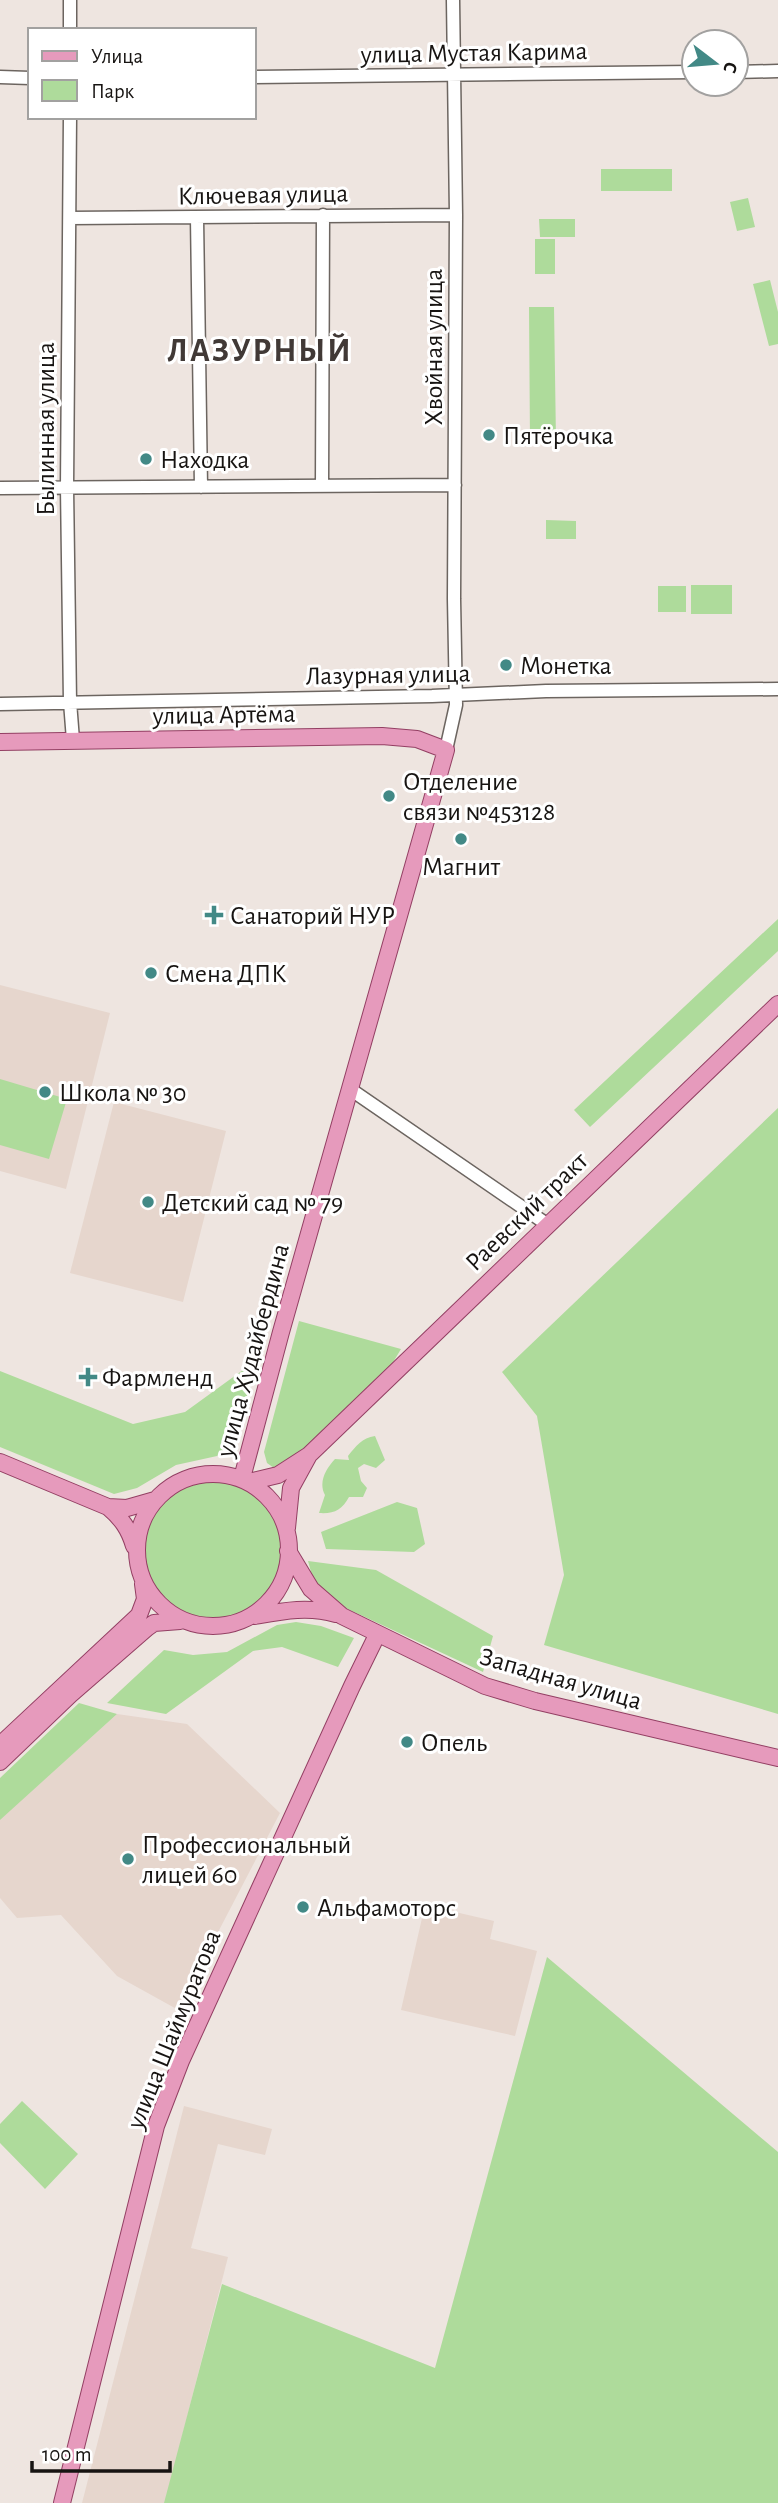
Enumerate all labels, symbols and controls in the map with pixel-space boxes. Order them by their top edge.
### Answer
legend [28,28,256,119]
north arrow [680,28,750,98]
street label: улица Мустая Карима [359,38,588,68]
text: Улица [91,46,144,67]
text: С [719,60,740,75]
text: Парк [91,81,135,102]
street label: Ключевая улица [178,181,349,209]
street label: Хвойная улица [421,268,447,425]
district label: ЛАЗУРНЫЙ [167,333,353,368]
street label: Былинная улица [33,342,59,516]
place label: Пятёрочка [503,423,614,449]
marker: Пятёрочка [481,427,497,443]
place label: Находка [160,447,250,473]
marker: Находка [138,451,154,467]
place label: Монетка [520,653,612,679]
marker: Монетка [498,657,514,673]
street label: Лазурная улица [305,661,471,689]
street label: улица Артёма [151,701,296,729]
place label: Отделение связи №453128 [403,769,555,825]
marker: Отделение связи №453128 [381,788,397,804]
marker: Магнит [453,831,469,847]
place label: Магнит [422,854,501,880]
place label: Санаторий НУР [230,903,395,929]
marker: Санаторий НУР [204,905,224,925]
place label: Смена ДПК [165,961,286,987]
marker: Смена ДПК [143,965,159,981]
place label: Школа № 30 [59,1080,187,1106]
marker: Школа № 30 [37,1084,53,1100]
street label: Раевский тракт [461,1147,593,1276]
place label: Детский сад № 79 [162,1190,343,1216]
marker: Детский сад № 79 [140,1194,156,1210]
street label: улица Худайбердина [212,1241,294,1461]
place label: Фармленд [102,1365,213,1391]
marker: Фармленд [80,1369,96,1385]
street label: Западная улица [477,1643,645,1715]
place label: Опель [421,1730,487,1756]
marker: Опель [399,1734,415,1750]
place label: Профессиональный лицей 60 [142,1832,351,1888]
marker: Профессиональный лицей 60 [120,1851,136,1867]
place label: Альфамоторс [317,1895,456,1921]
marker: Альфамоторс [295,1899,311,1915]
street label: улица Шаймуратова [122,1926,226,2133]
scale bar [32,2430,170,2474]
text: 100 m [42,2444,92,2465]

